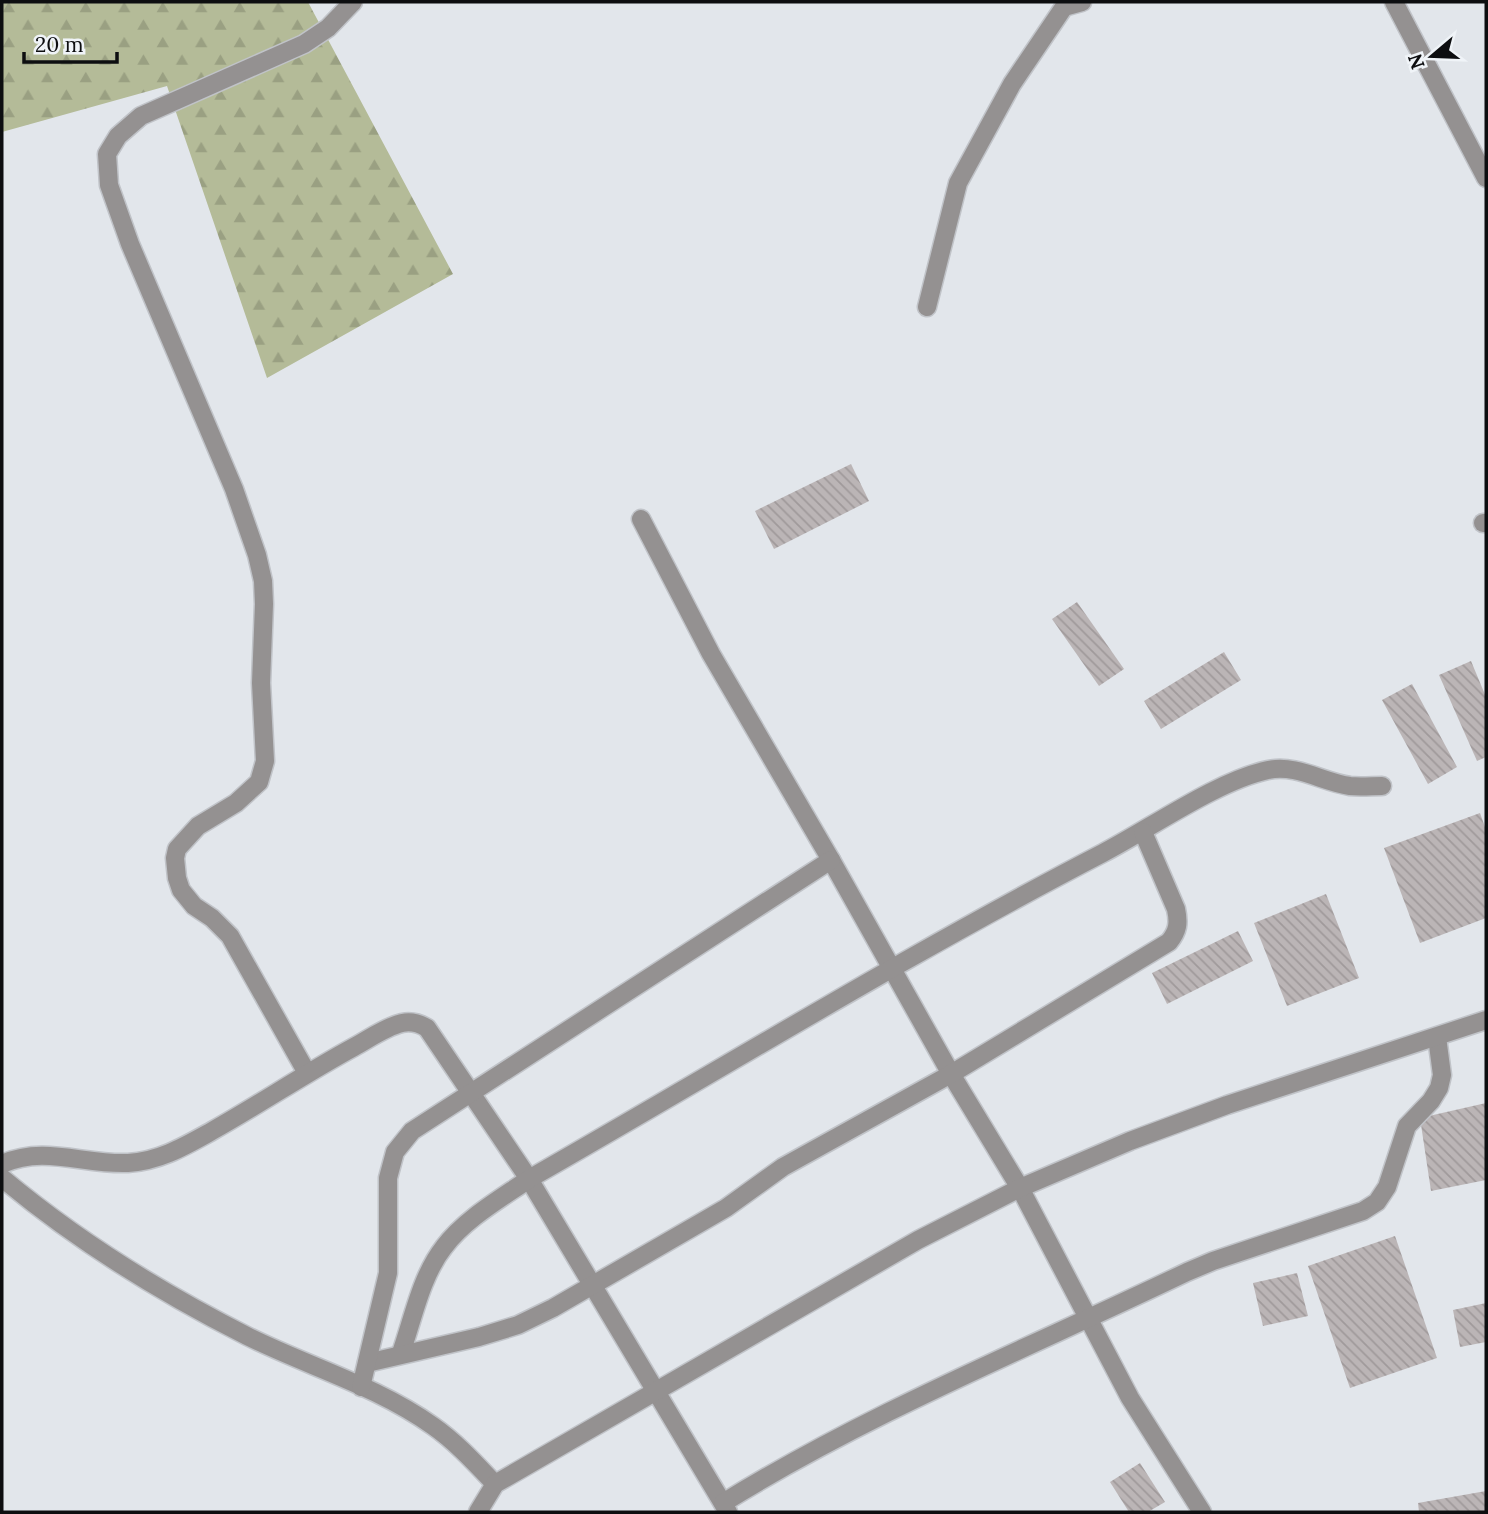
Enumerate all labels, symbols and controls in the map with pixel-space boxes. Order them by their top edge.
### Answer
scale bar [24,21,117,65]
north arrow [1397,21,1467,91]
text: 20 m [35,31,84,58]
text: N [1402,50,1430,72]

